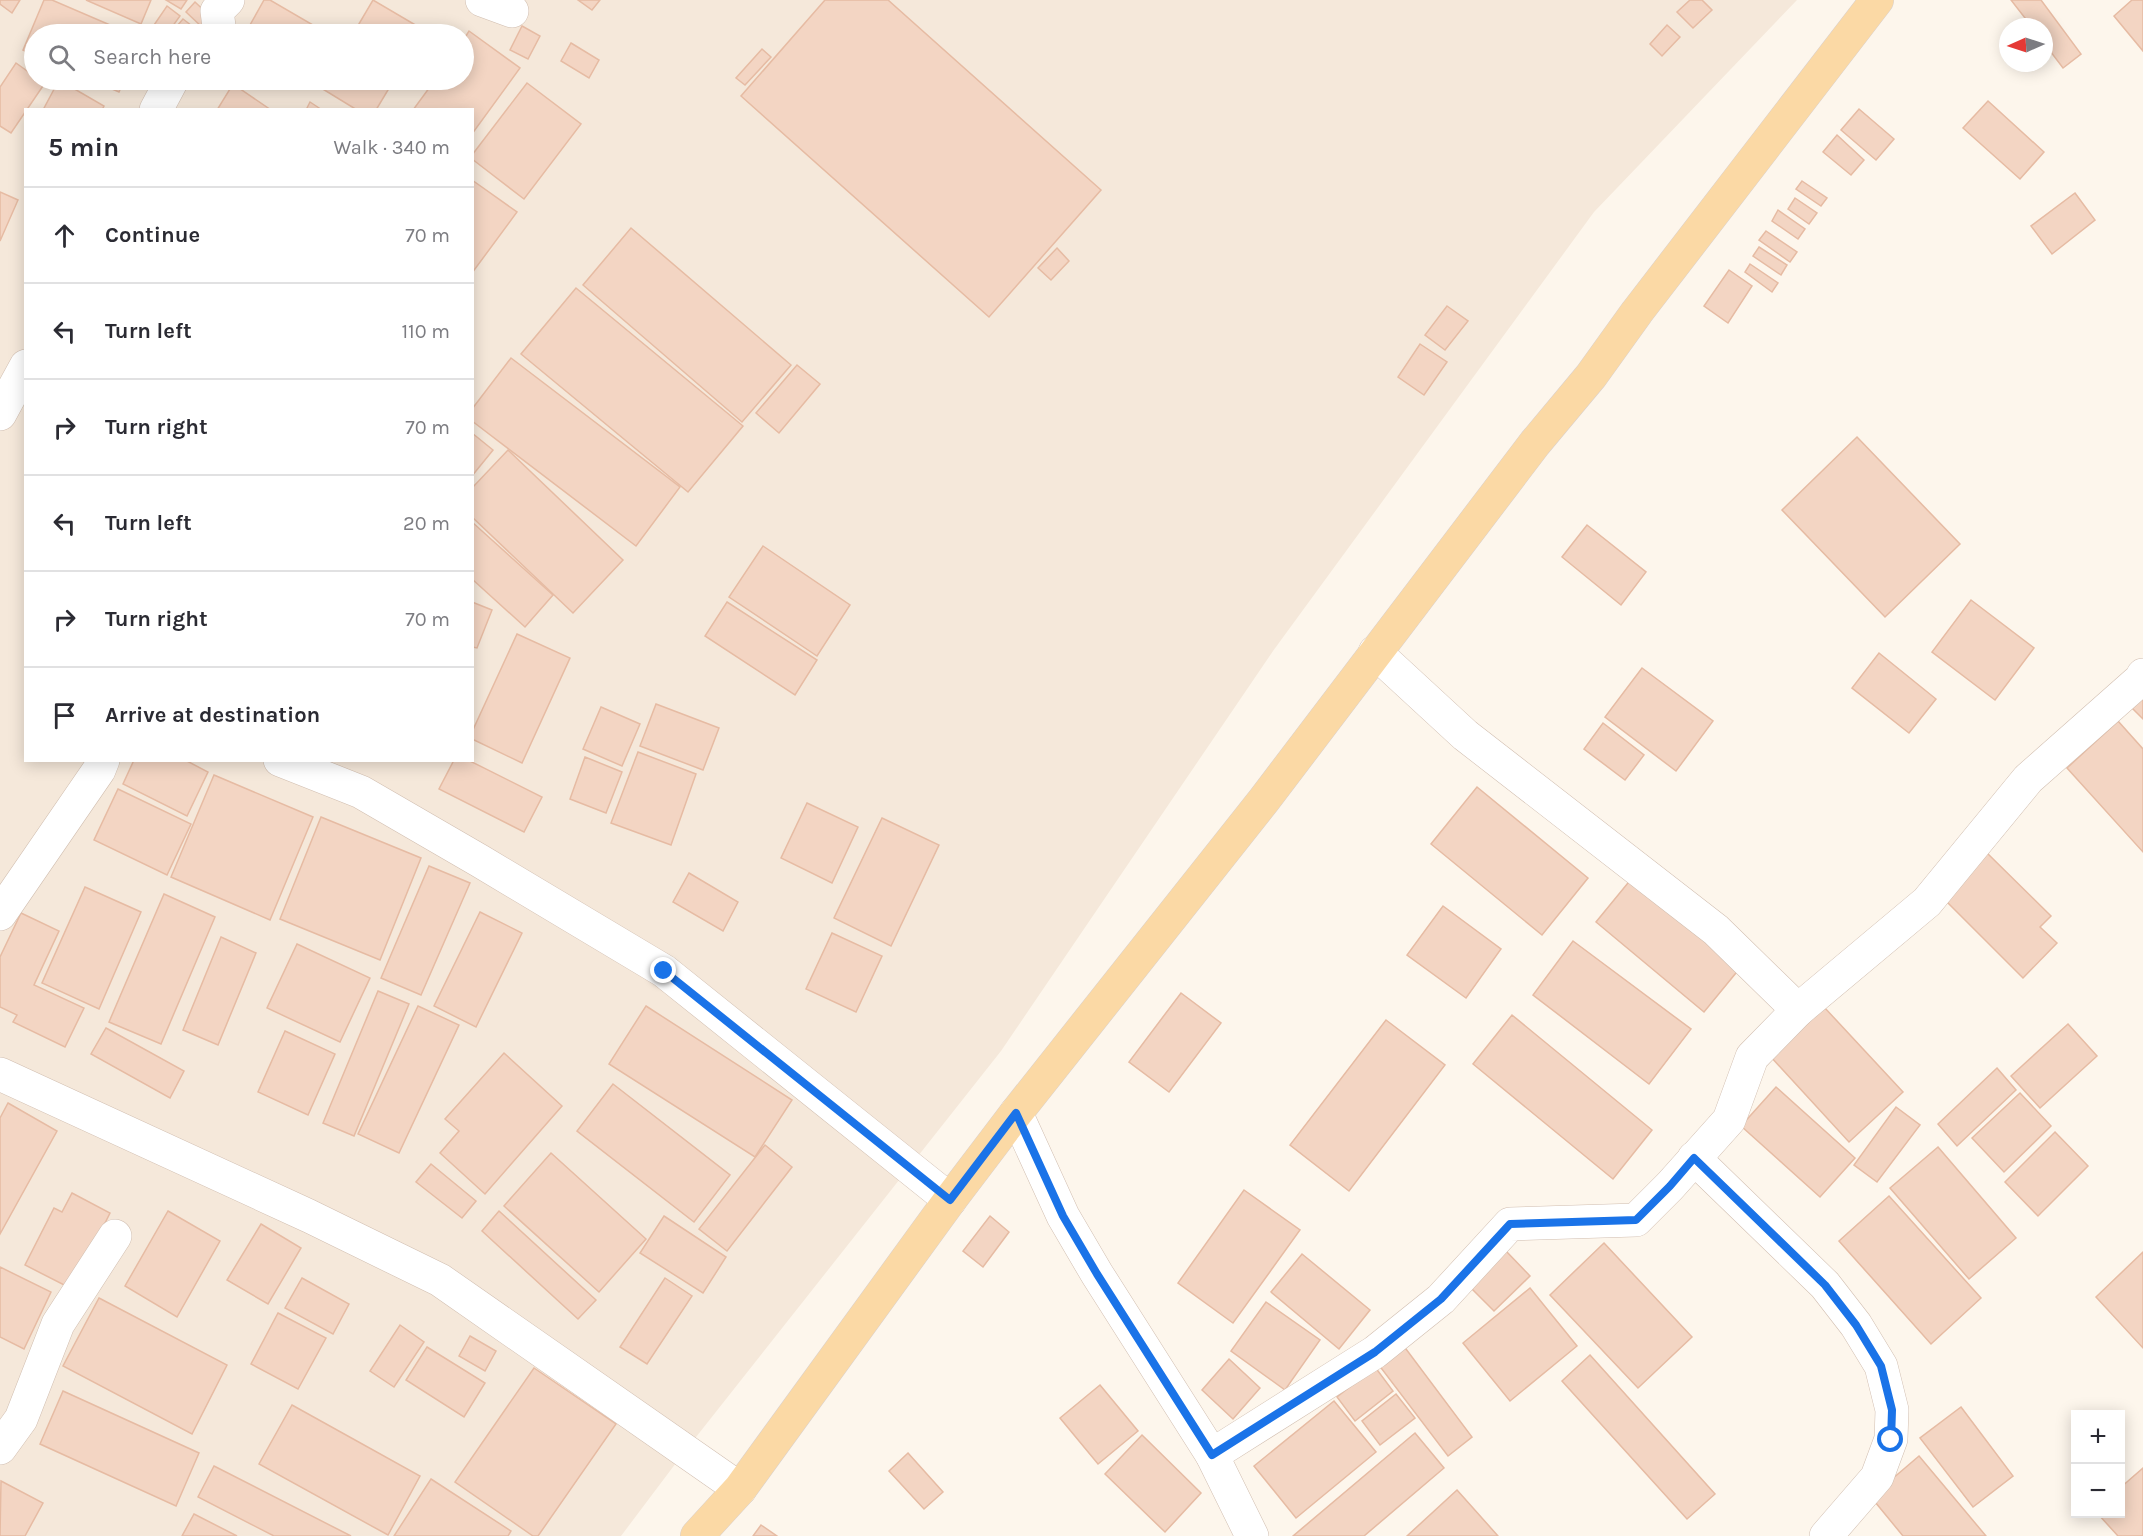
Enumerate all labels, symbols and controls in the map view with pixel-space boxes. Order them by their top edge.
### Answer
north arrow [1999,18,2053,72]
search box [24,24,474,90]
icon: search [45,41,78,74]
text: Search here [93,44,211,70]
text: 5 min [48,132,119,163]
text: Walk · 340 m [334,136,450,159]
icon: ahead [48,219,81,252]
text: Continue [105,222,200,248]
text: 70 m [405,224,450,247]
icon: left [48,315,81,348]
text: Turn left [105,318,192,344]
text: 110 m [401,320,450,343]
icon: right [48,411,81,444]
text: Turn right [105,414,208,440]
text: 70 m [405,416,450,439]
icon: left [48,507,81,540]
text: Turn left [105,510,192,536]
text: 20 m [403,512,450,535]
icon: right [48,603,81,636]
text: Turn right [105,606,208,632]
text: 70 m [405,608,450,631]
icon: arrive [48,699,81,732]
text: Arrive at destination [105,702,320,728]
route end [650,957,676,983]
map controls [2071,1410,2125,1518]
button: + [2071,1410,2125,1464]
route start [1877,1426,1903,1452]
button: − [2071,1464,2125,1518]

